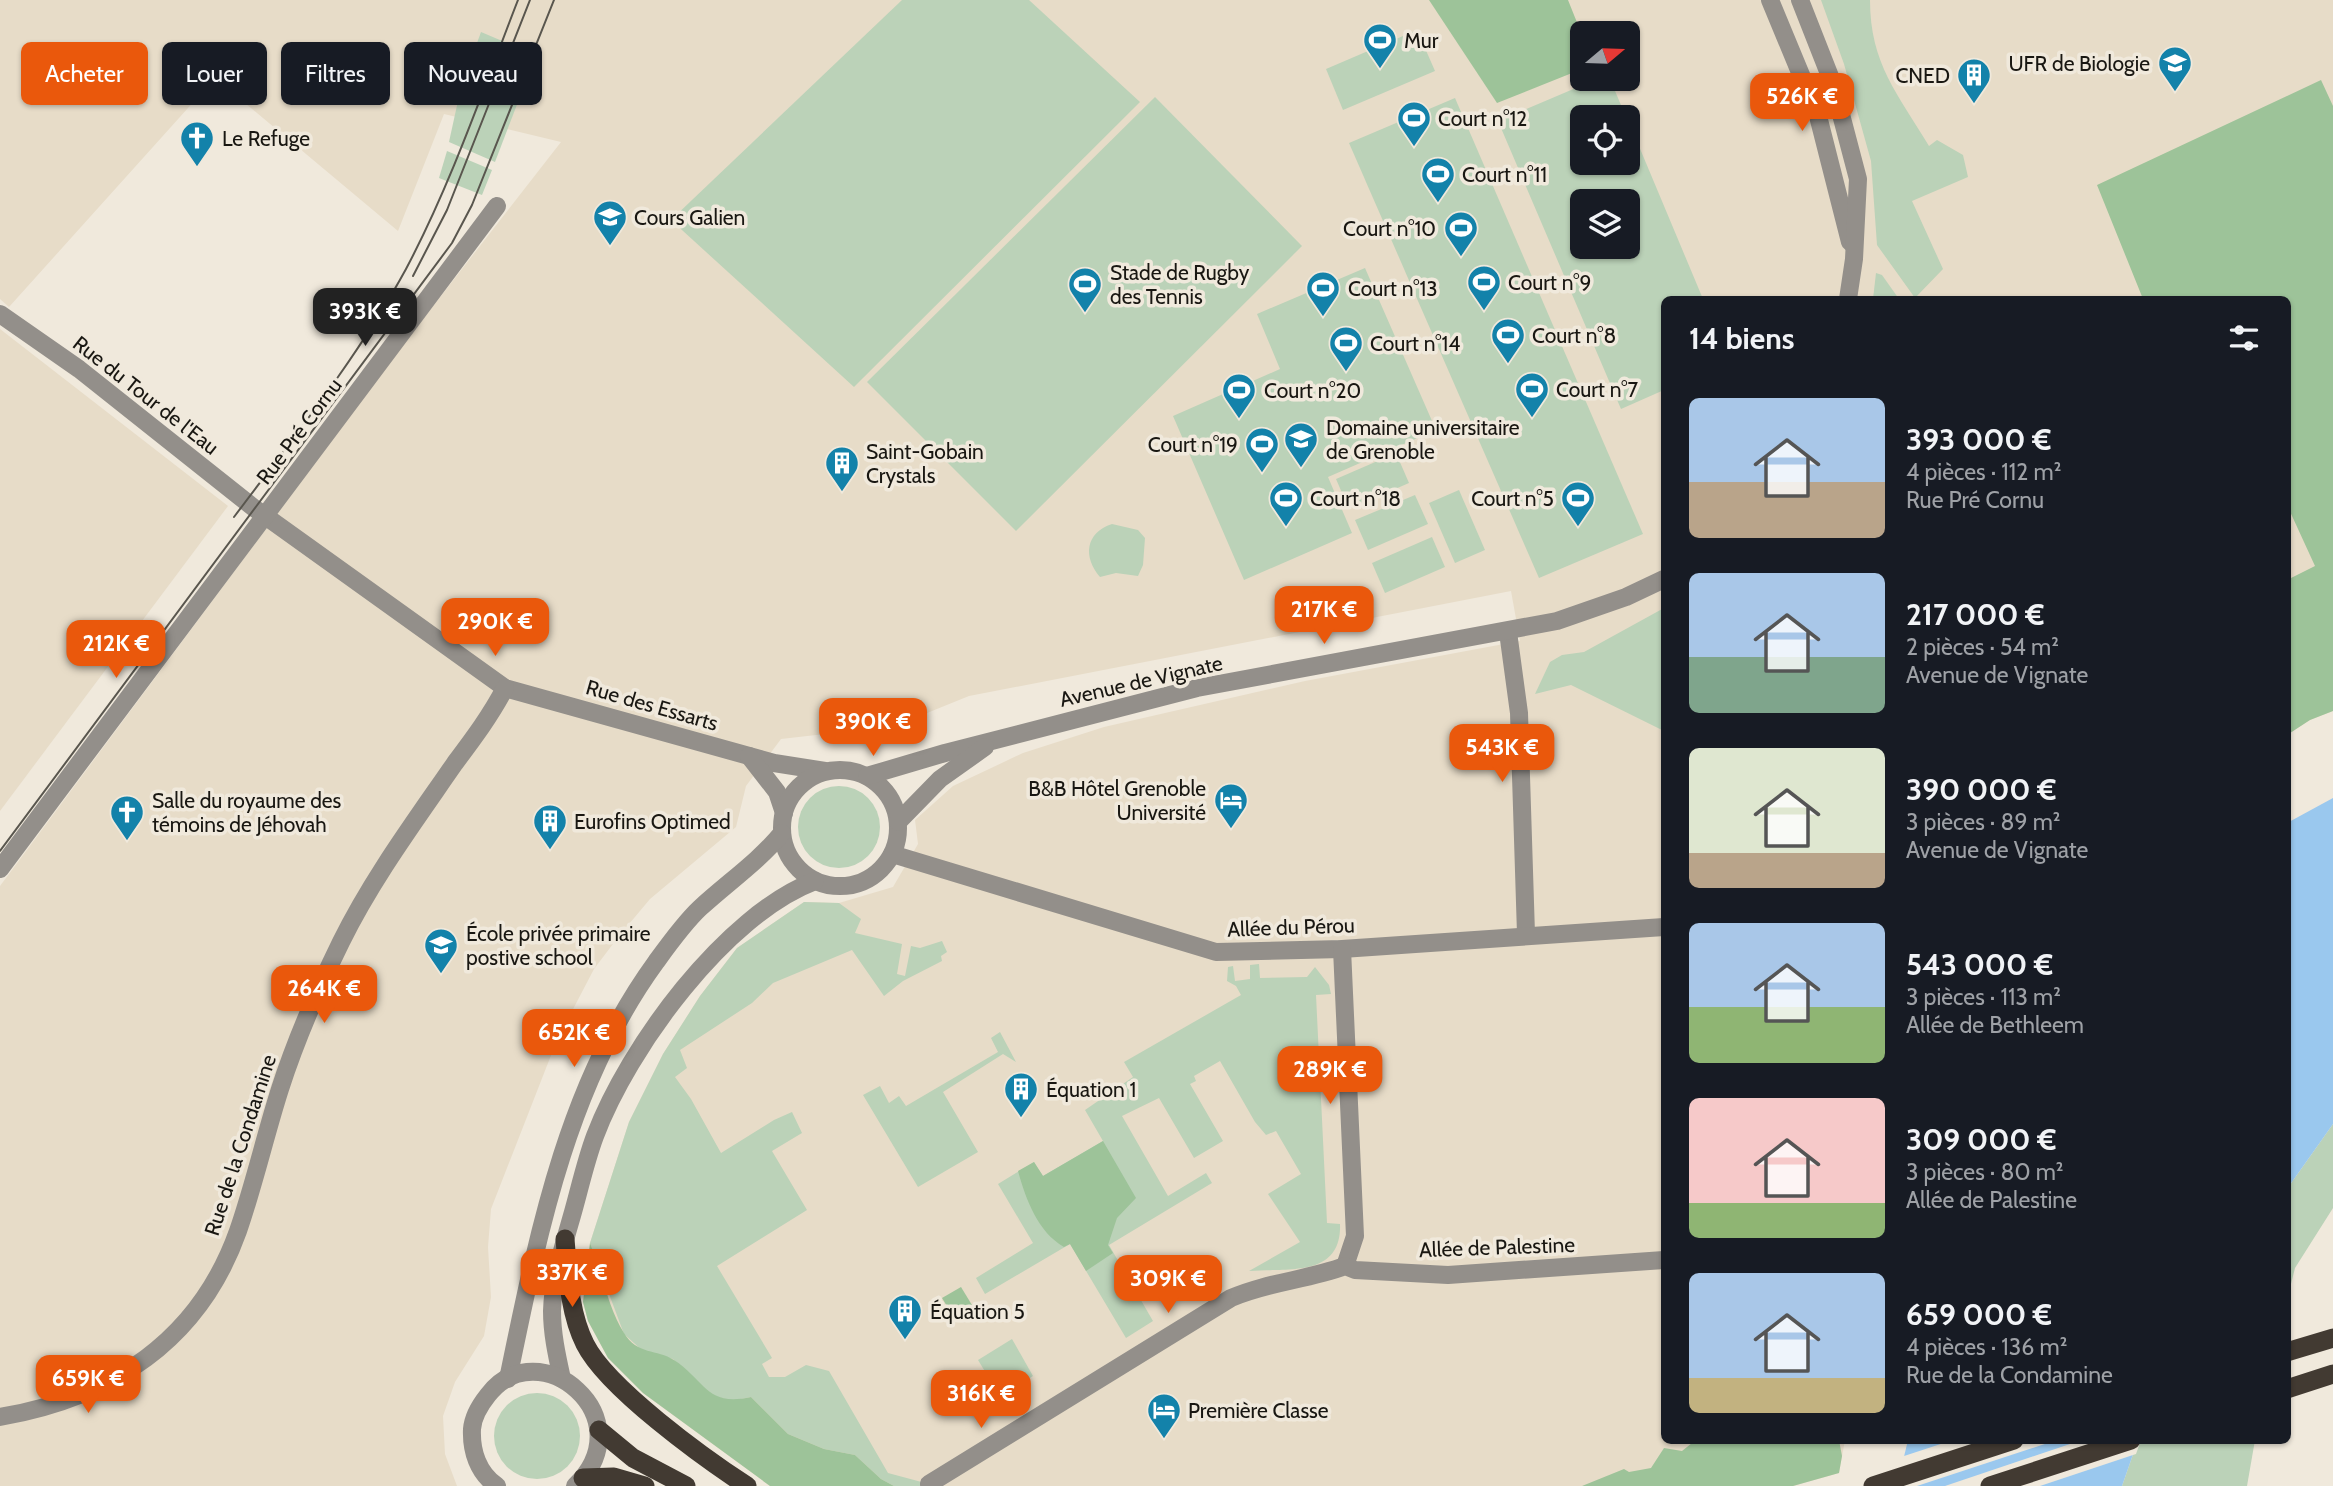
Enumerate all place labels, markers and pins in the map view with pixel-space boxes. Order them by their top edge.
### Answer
sports icon: Mur [1361,21,1399,70]
place label: Mur [1404,28,1439,53]
school or university icon: UFR de Biologie [2156,44,2194,93]
place label: UFR de Biologie [2008,51,2150,76]
building icon: CNED [1955,56,1993,105]
place label: CNED [1895,63,1950,88]
pin: 526K € [1745,74,1859,133]
sports icon: Court n°12 [1395,99,1433,148]
place label: Court n°12 [1438,106,1527,131]
church icon: Le Refuge [178,119,216,168]
place label: Le Refuge [222,126,310,151]
sports icon: Court n°11 [1419,155,1457,204]
place label: Court n°11 [1462,162,1547,187]
school or university icon: Cours Galien [591,198,629,247]
place label: Cours Galien [634,205,745,230]
sports icon: Court n°10 [1442,209,1480,258]
place label: Court n°10 [1343,216,1436,241]
place label: Stade de Rugby des Tennis [1110,260,1250,309]
sports icon: Court n°9 [1465,263,1503,312]
sports icon: Stade de Rugby des Tennis [1066,265,1104,314]
sports icon: Court n°13 [1304,269,1342,318]
place label: Court n°9 [1508,270,1591,295]
place label: Court n°13 [1348,276,1438,301]
pin: 393K € [308,288,422,348]
sports icon: Court n°8 [1489,316,1527,365]
place label: Court n°8 [1532,323,1616,348]
sports icon: Court n°14 [1327,324,1365,373]
place label: Court n°14 [1370,331,1460,356]
sports icon: Court n°7 [1513,370,1551,419]
sports icon: Court n°20 [1220,371,1258,420]
place label: Court n°7 [1556,377,1638,402]
place label: Court n°20 [1264,378,1361,403]
place label: Domaine universitaire de Grenoble [1326,415,1520,464]
school or university icon: Domaine universitaire de Grenoble [1282,420,1320,469]
sports icon: Court n°19 [1243,425,1281,474]
place label: Court n°19 [1148,432,1238,457]
place label: Saint-Gobain Crystals [866,439,984,488]
building icon: Saint-Gobain Crystals [823,444,861,493]
sports icon: Court n°18 [1267,479,1305,528]
sports icon: Court n°5 [1559,479,1597,528]
place label: Court n°18 [1310,486,1401,511]
place label: Court n°5 [1471,486,1554,511]
pin: 217K € [1267,586,1381,646]
pin: 290K € [438,598,552,658]
pin: 212K € [59,620,173,680]
pin: 390K € [816,698,930,758]
pin: 543K € [1445,724,1559,784]
place label: B&B Hôtel Grenoble Université [1028,776,1206,825]
hotel icon: B&B Hôtel Grenoble Université [1212,781,1250,830]
place label: Salle du royaume des témoins de Jéhovah [152,788,342,837]
church icon: Salle du royaume des témoins de Jéhovah [108,793,146,842]
building icon: Eurofins Optimed [531,802,569,851]
place label: Eurofins Optimed [574,809,731,834]
place label: École privée primaire postive school [466,921,651,970]
school or university icon: École privée primaire postive school [422,926,460,975]
pin: 264K € [267,965,381,1025]
pin: 652K € [517,1010,631,1069]
pin: 289K € [1273,1046,1387,1106]
building icon: Équation 1 [1002,1070,1040,1119]
place label: Équation 1 [1046,1077,1136,1102]
pin: 337K € [515,1250,629,1309]
pin: 309K € [1111,1256,1225,1315]
building icon: Équation 5 [886,1292,924,1341]
place label: Équation 5 [930,1299,1025,1324]
pin: 659K € [31,1356,145,1415]
pin: 316K € [924,1370,1038,1430]
hotel icon: Première Classe [1145,1391,1183,1440]
place label: Première Classe [1188,1398,1329,1423]

